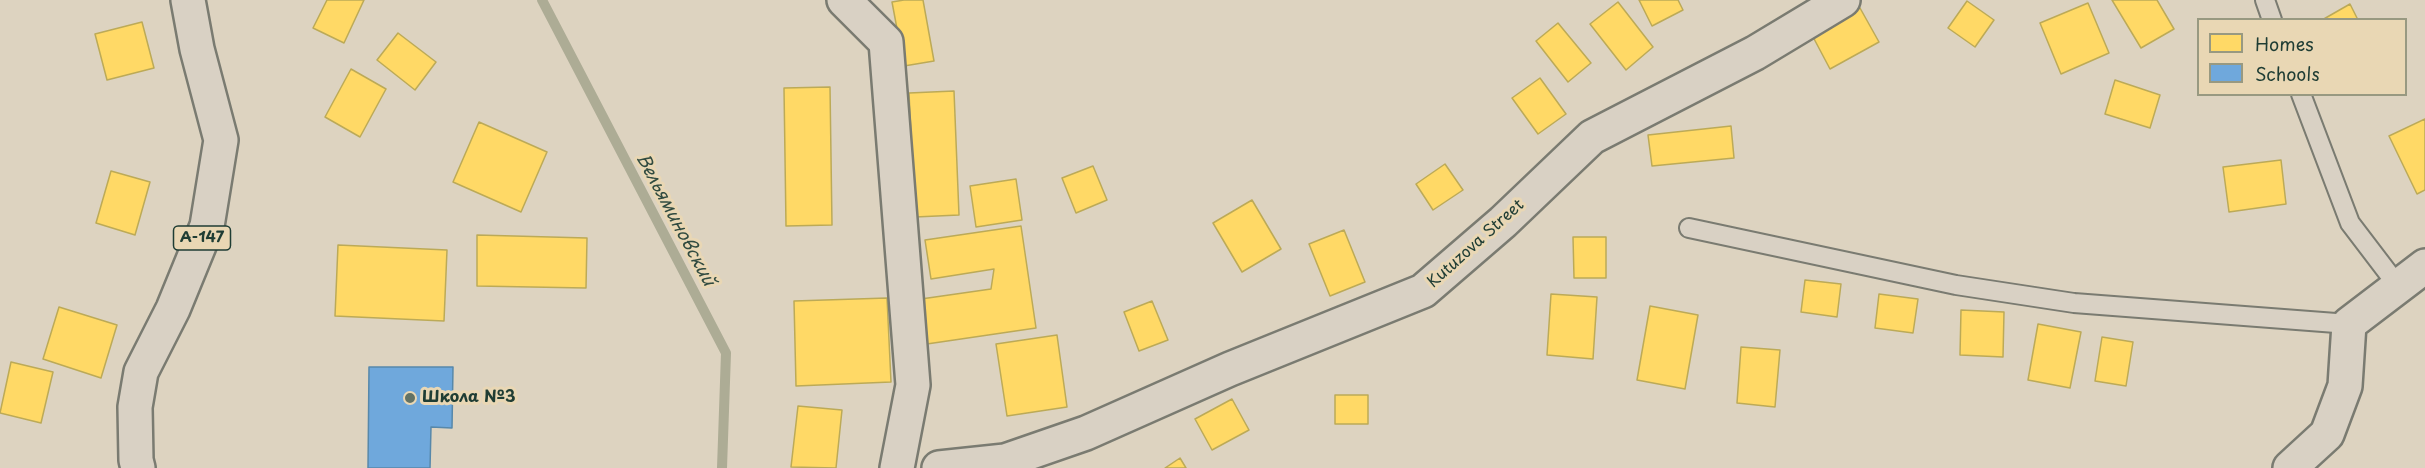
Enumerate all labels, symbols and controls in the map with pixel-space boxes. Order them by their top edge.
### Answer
legend [2197,18,2407,96]
text: Homes [2255,30,2313,57]
text: Schools [2255,60,2320,87]
water label: Вельяминовский [631,150,719,290]
street label: Kutuzova Street [1424,196,1528,292]
road number: А-147 [174,226,230,250]
place label: Школа №3 [422,388,515,408]
marker: Школа №3 [403,391,417,405]

